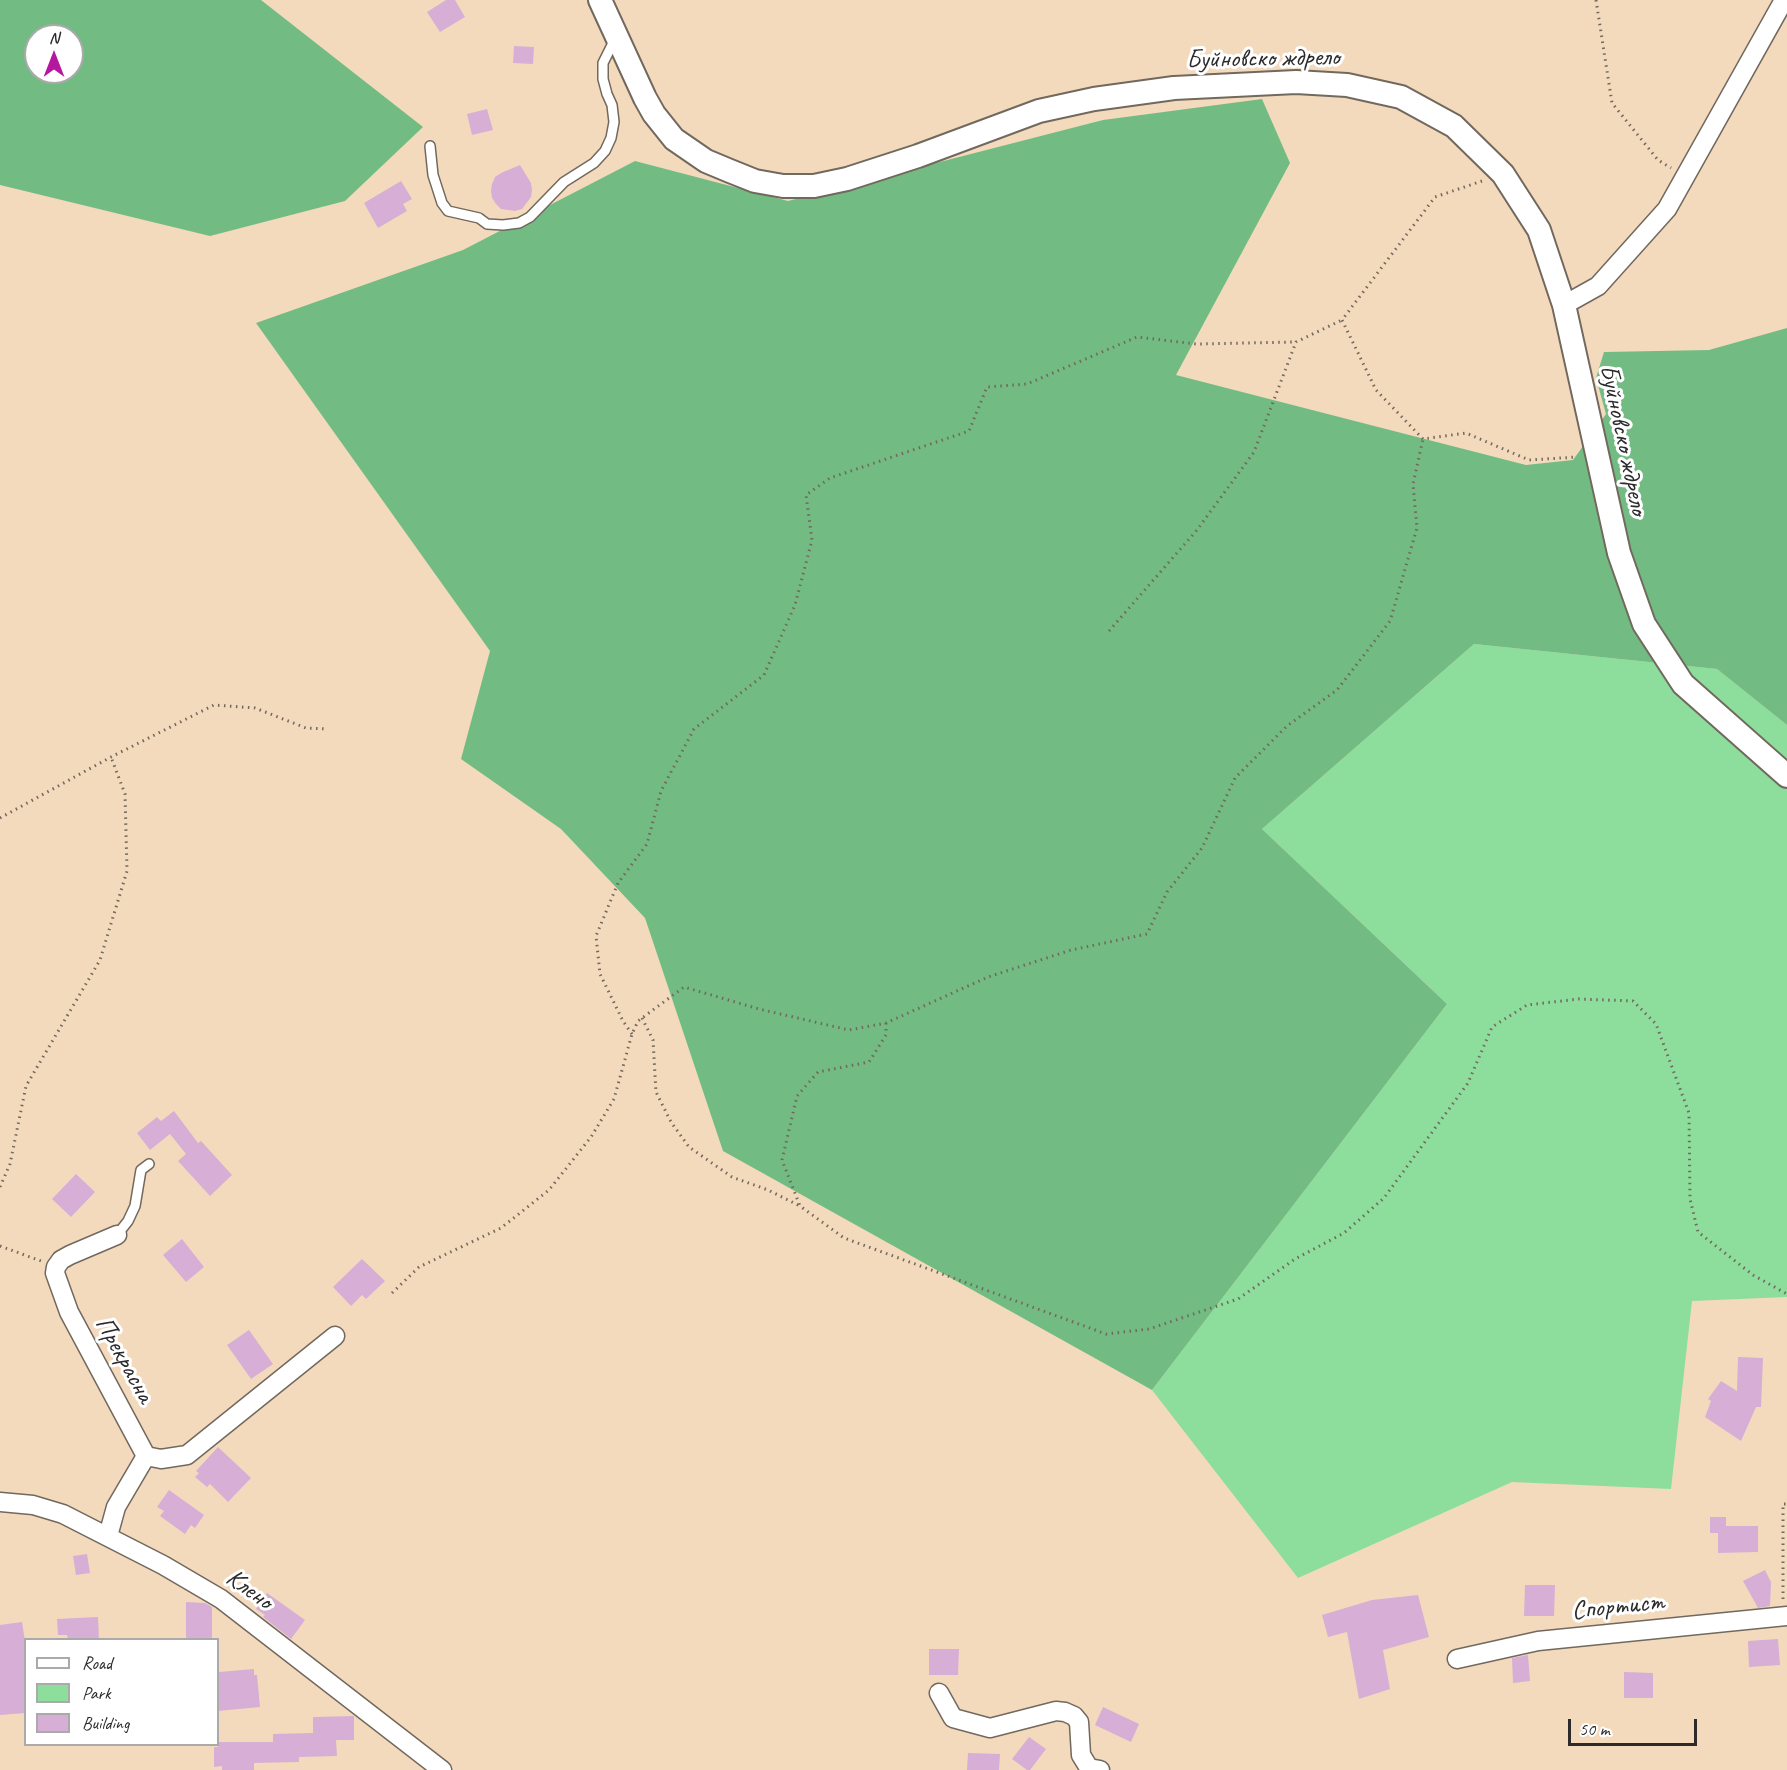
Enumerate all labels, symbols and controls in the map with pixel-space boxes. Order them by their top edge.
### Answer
north arrow [24,24,84,84]
text: N [49,28,59,48]
street label: Буйновско ждрело [1186,42,1340,76]
street label: Буйновско ждрело [1592,362,1654,518]
street label: Прекрасна [88,1311,160,1409]
street label: Клено [220,1563,278,1617]
street label: Спортист [1570,1587,1666,1627]
legend [24,1638,219,1746]
text: Road [82,1652,112,1674]
text: Park [82,1682,111,1704]
scale bar [1571,1707,1700,1745]
text: Building [82,1712,129,1734]
text: 50 m [1579,1718,1610,1740]

